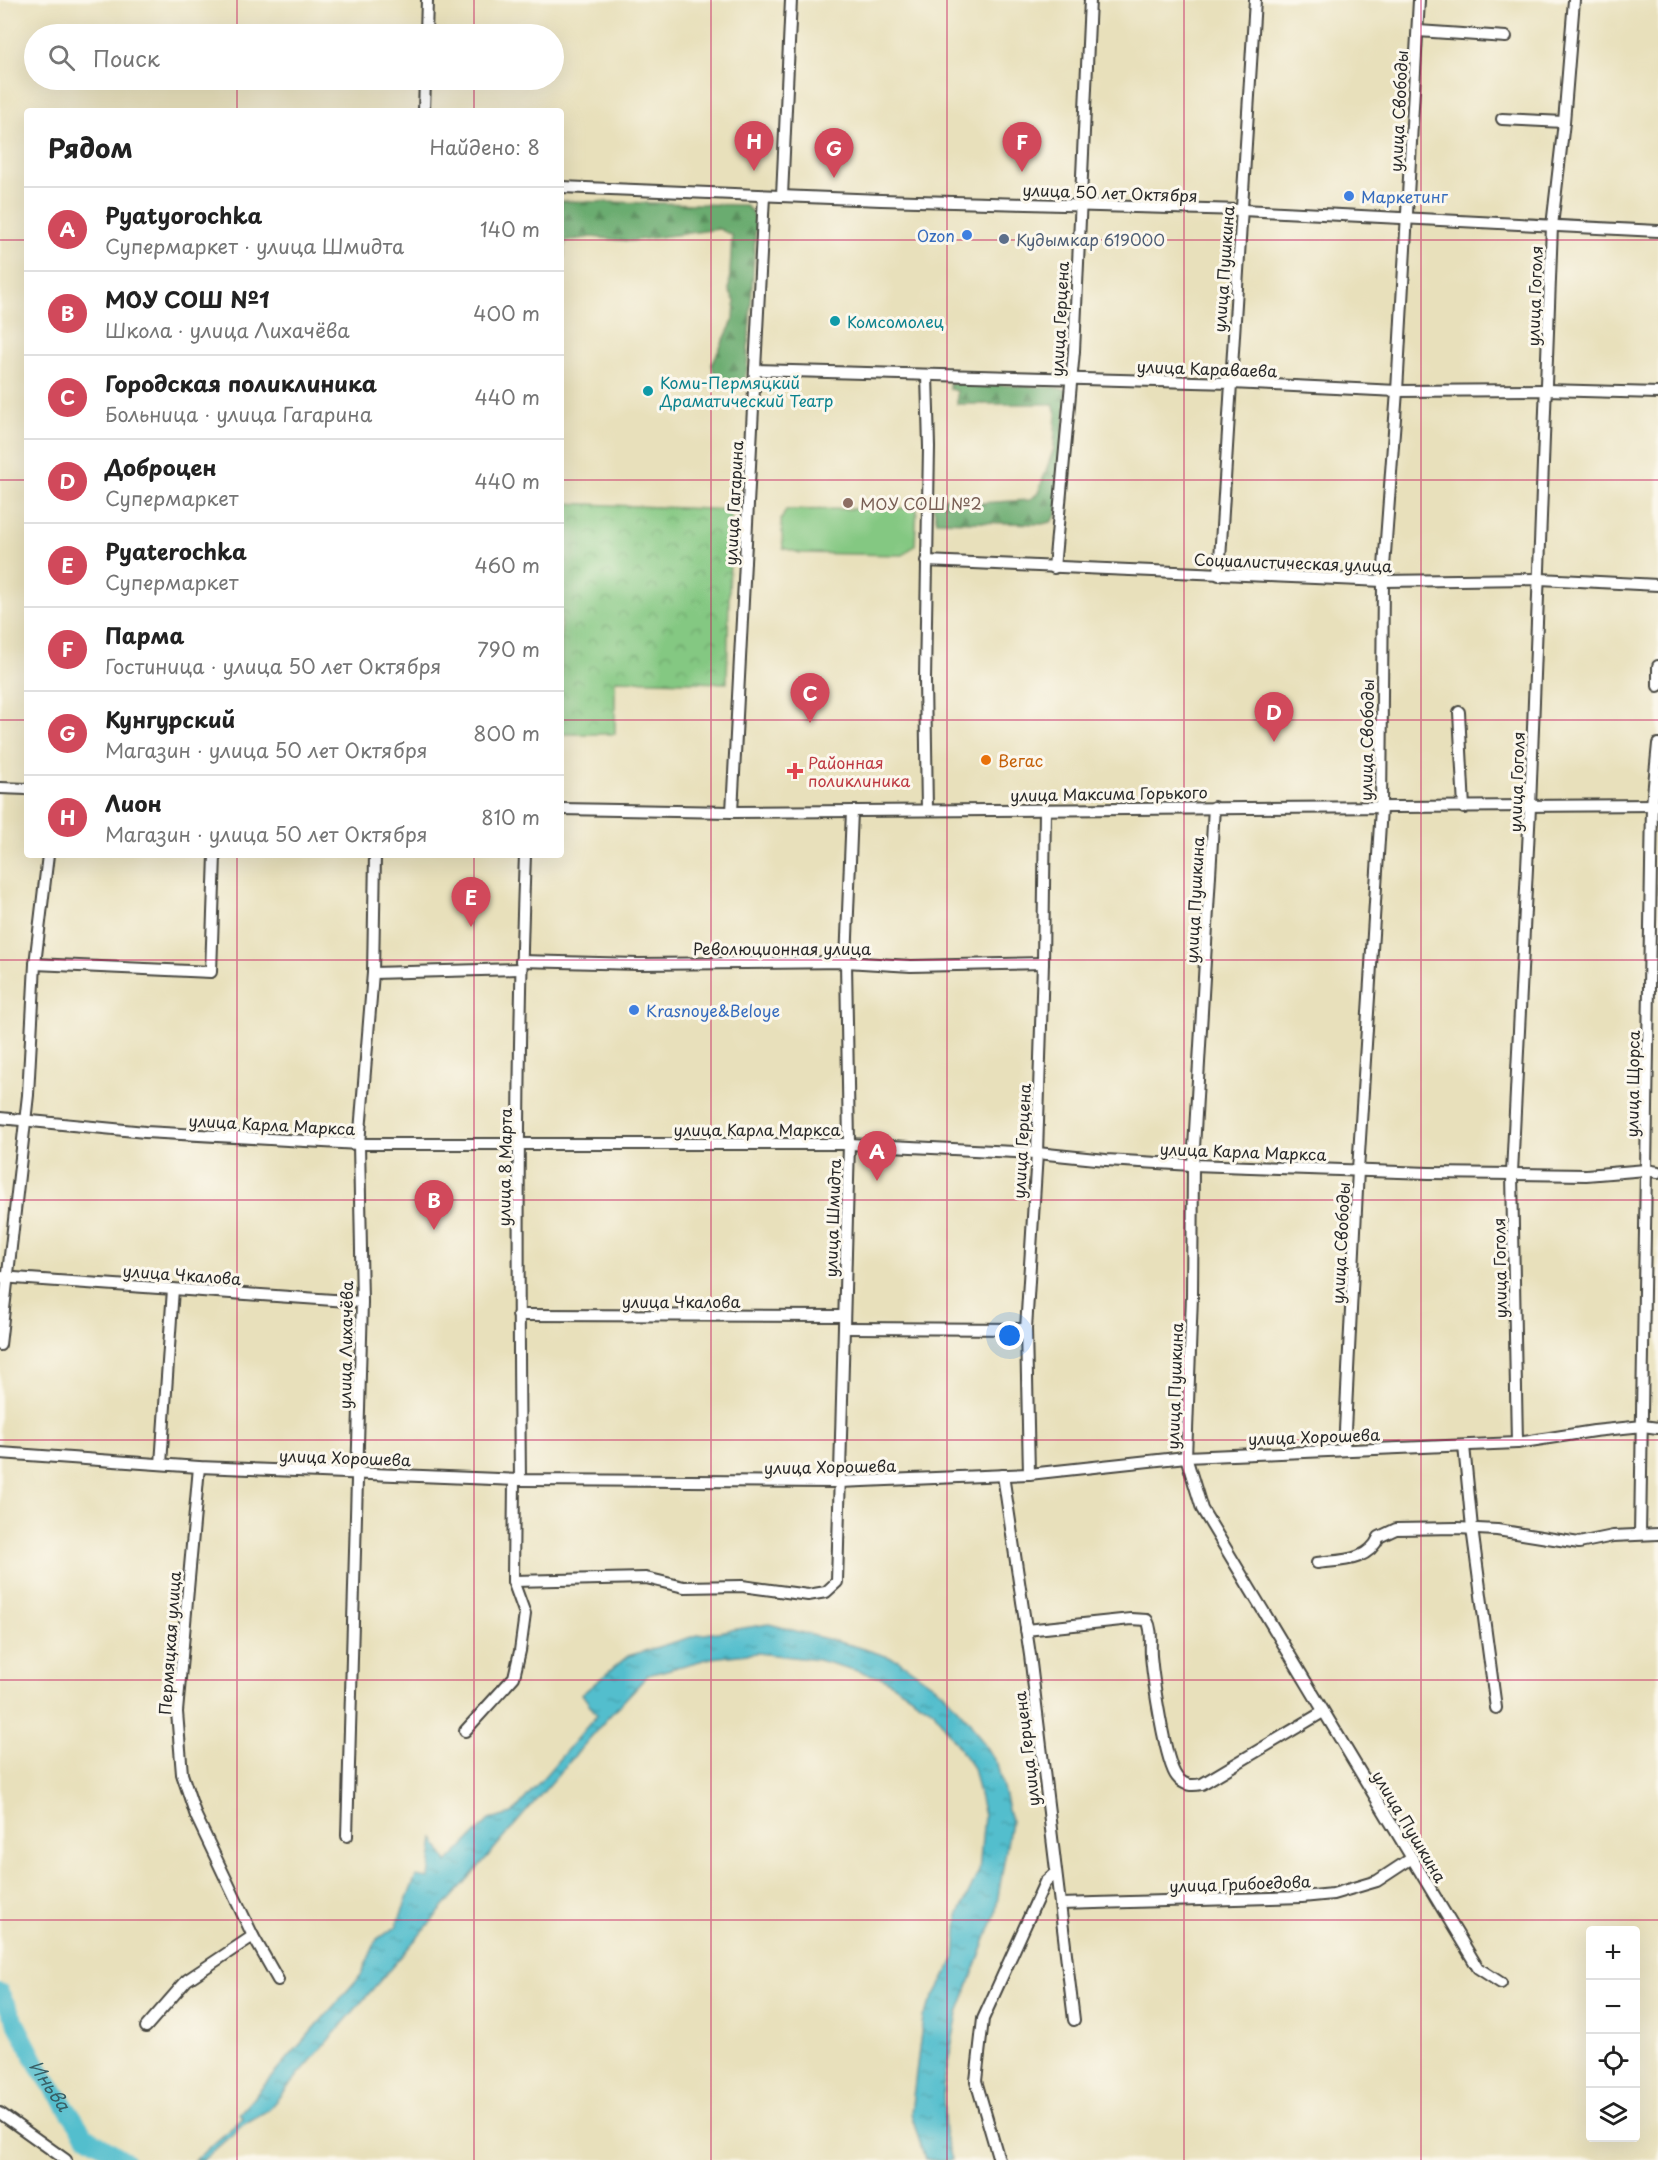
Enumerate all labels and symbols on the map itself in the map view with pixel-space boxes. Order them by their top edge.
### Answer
street label: улица Свободы [1383,49,1413,173]
pin: H [734,122,774,171]
pin: F [1002,122,1042,172]
pin: G [814,128,854,178]
street label: улица 50 лет Октября [1022,177,1198,207]
place label: Маркетинг [1361,184,1449,208]
marker: Маркетинг [1342,189,1356,203]
street label: улица Пушкина [1207,205,1239,333]
place label: Ozon [917,223,955,247]
place label: Кудымкар 619000 [1016,227,1165,251]
marker: Ozon [960,228,974,242]
marker: Кудымкар 619000 [997,232,1011,246]
street label: улица Гоголя [1520,245,1548,347]
street label: улица Герцена [1044,261,1074,377]
place label: Комсомолец [847,309,944,333]
marker: Комсомолец [828,314,842,328]
street label: улица Караваева [1136,354,1278,382]
place label: Коми-Пермяцкий Драматический Театр [659,370,833,412]
marker: Коми-Пермяцкий Драматический Театр [641,384,655,398]
street label: улица Гагарина [718,440,748,566]
place label: МОУ СОШ №2 [860,491,982,515]
marker: МОУ СОШ №2 [841,496,855,510]
street label: Социалистическая улица [1193,547,1393,577]
pin: C [790,674,830,723]
street label: улица Свободы [1353,679,1379,801]
pin: D [1254,692,1294,742]
street label: улица Гоголя [1502,731,1530,833]
place label: Вегас [998,748,1043,772]
place label: Районная поликлиника [808,750,910,792]
marker: Вегас [979,753,993,767]
marker: Районная поликлиника [786,762,804,780]
street label: улица Максима Горького [1010,779,1208,807]
street label: улица Пушкина [1179,836,1209,964]
pin: E [452,878,490,927]
street label: Революционная улица [693,936,871,960]
place label: Krasnoye&Beloye [646,998,780,1022]
marker: Krasnoye&Beloye [627,1003,641,1017]
street label: улица Щорса [1619,1030,1645,1138]
street label: улица Герцена [1006,1083,1036,1199]
street label: улица 8 Марта [491,1107,517,1227]
street label: улица Карла Маркса [188,1108,356,1140]
street label: улица Карла Маркса [674,1117,840,1141]
pin: A [858,1132,896,1181]
street label: улица Карла Маркса [1159,1136,1327,1166]
street label: улица Шмидта [818,1158,846,1278]
pin: B [414,1180,454,1230]
street label: улица Свободы [1325,1181,1355,1305]
street label: улица Гоголя [1486,1217,1512,1319]
street label: улица Чкалова [122,1258,242,1290]
street label: улица Лихачёва [332,1281,358,1409]
street label: улица Чкалова [622,1289,740,1313]
your location [995,1321,1024,1350]
street label: улица Пушкина [1160,1322,1188,1450]
street label: улица Хорошева [1248,1422,1380,1450]
street label: улица Хорошева [279,1443,411,1471]
street label: улица Хорошева [764,1453,896,1479]
street label: Пермяцкая улица [152,1570,186,1716]
street label: улица Герцена [1007,1690,1045,1808]
street label: улица Пушкина [1367,1765,1453,1887]
street label: улица Грибоедова [1169,1869,1311,1897]
water label: Иньва [24,2054,78,2117]

